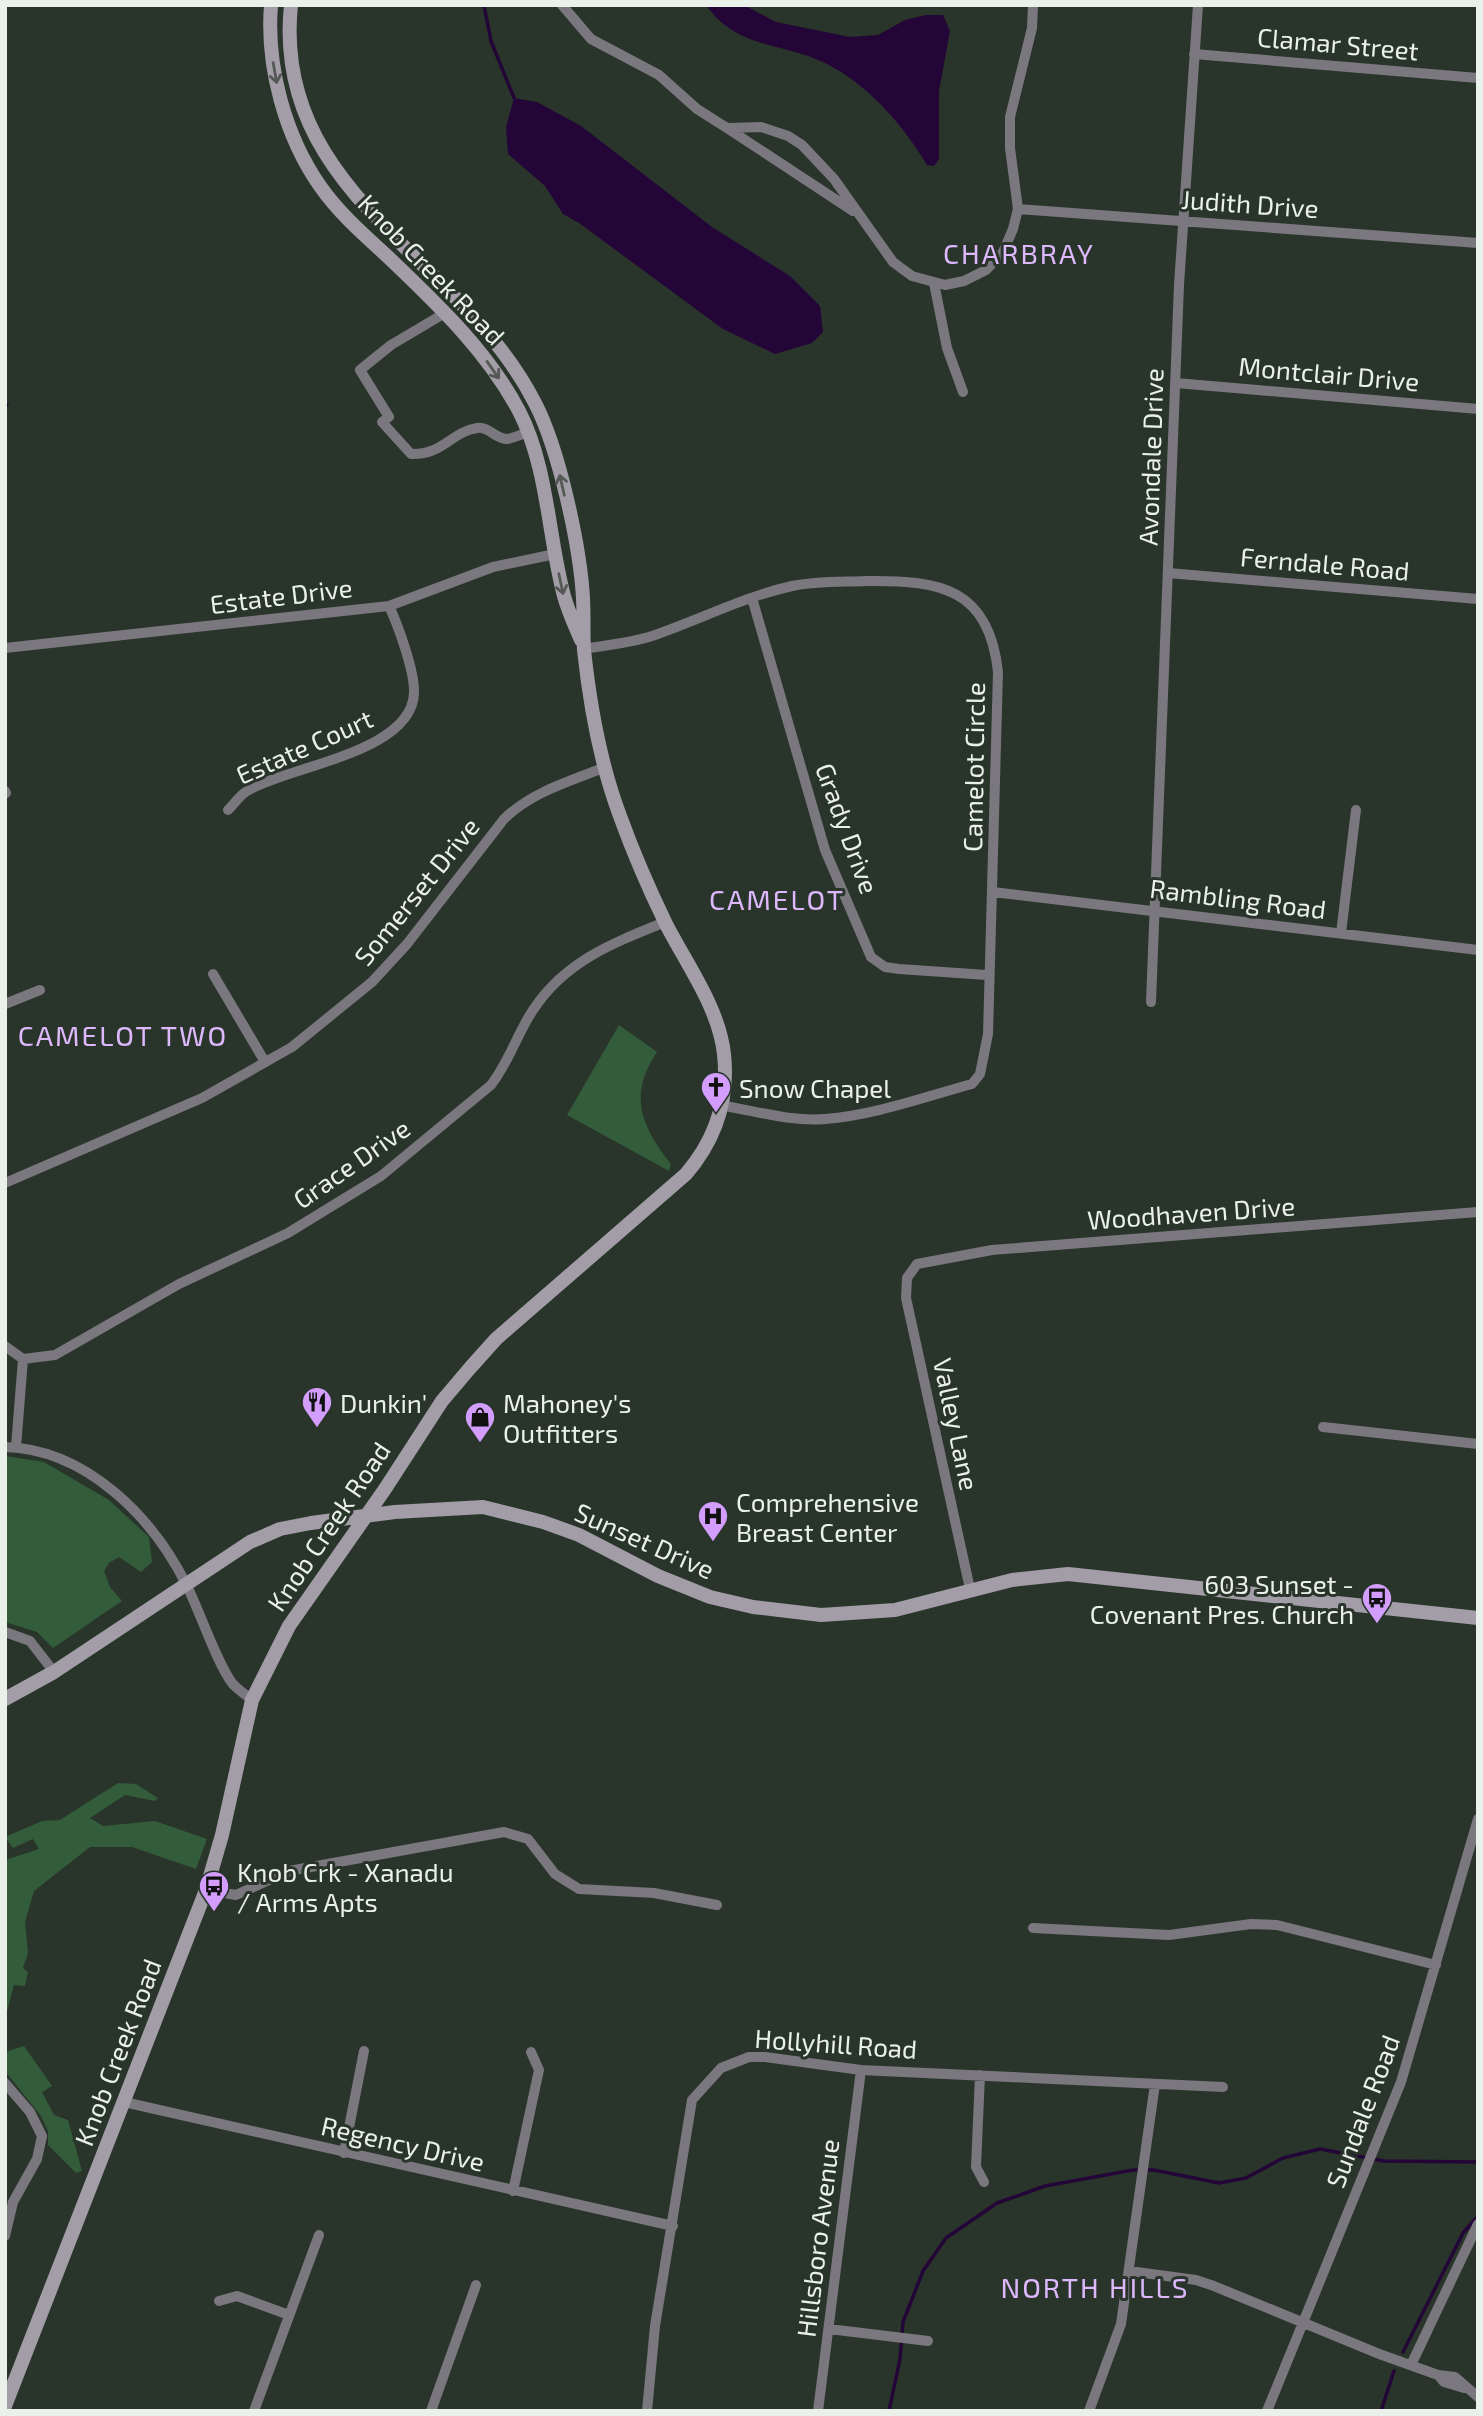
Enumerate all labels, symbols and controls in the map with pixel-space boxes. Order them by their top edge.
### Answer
street label: Clamar Street [1256,21,1420,65]
one-way arrow [269,61,283,84]
street label: Judith Drive [1180,183,1320,223]
street label: Knob Creek Road [352,187,512,351]
district label: CHARBRAY [943,236,1095,270]
street label: Montclair Drive [1237,350,1421,396]
one-way arrow [486,360,500,379]
street label: Avondale Drive [1131,368,1169,546]
one-way arrow [554,474,568,497]
street label: Ferndale Road [1239,540,1411,586]
street label: Estate Drive [208,571,354,619]
one-way arrow [555,572,569,595]
street label: Camelot Circle [956,682,990,852]
street label: Estate Court [231,702,377,790]
street label: Grady Drive [810,758,886,898]
street label: Somerset Drive [347,811,485,971]
street label: Rambling Road [1148,872,1328,924]
district label: CAMELOT [709,882,845,916]
district label: CAMELOT TWO [18,1018,228,1052]
church icon: Snow Chapel [699,1070,733,1114]
place label: Snow Chapel [739,1072,891,1103]
street label: Grace Drive [287,1112,415,1214]
street label: Woodhaven Drive [1086,1189,1296,1235]
street label: Valley Lane [928,1355,986,1493]
restaurant icon: Dunkin' [300,1385,334,1429]
place label: Dunkin' [340,1387,427,1418]
place label: Mahoney's Outfitters [503,1387,631,1448]
shop icon: Mahoney's Outfitters [463,1400,497,1444]
street label: Knob Creek Road [260,1436,396,1616]
place label: Comprehensive Breast Center [736,1486,919,1547]
street label: Sunset Drive [571,1496,719,1584]
hospital icon: Comprehensive Breast Center [696,1499,730,1543]
place label: 603 Sunset - Covenant Pres. Church [1090,1568,1354,1629]
bus stop icon: 603 Sunset - Covenant Pres. Church [1360,1581,1394,1625]
place label: Knob Crk - Xanadu / Arms Apts [237,1856,454,1917]
bus stop icon: Knob Crk - Xanadu / Arms Apts [197,1869,231,1913]
street label: Knob Creek Road [67,1954,167,2150]
street label: Hollyhill Road [754,2022,918,2064]
street label: Sundale Road [1319,2030,1405,2192]
street label: Regency Drive [318,2109,488,2177]
street label: Hillsboro Avenue [789,2137,845,2339]
district label: NORTH HILLS [1000,2270,1190,2304]

